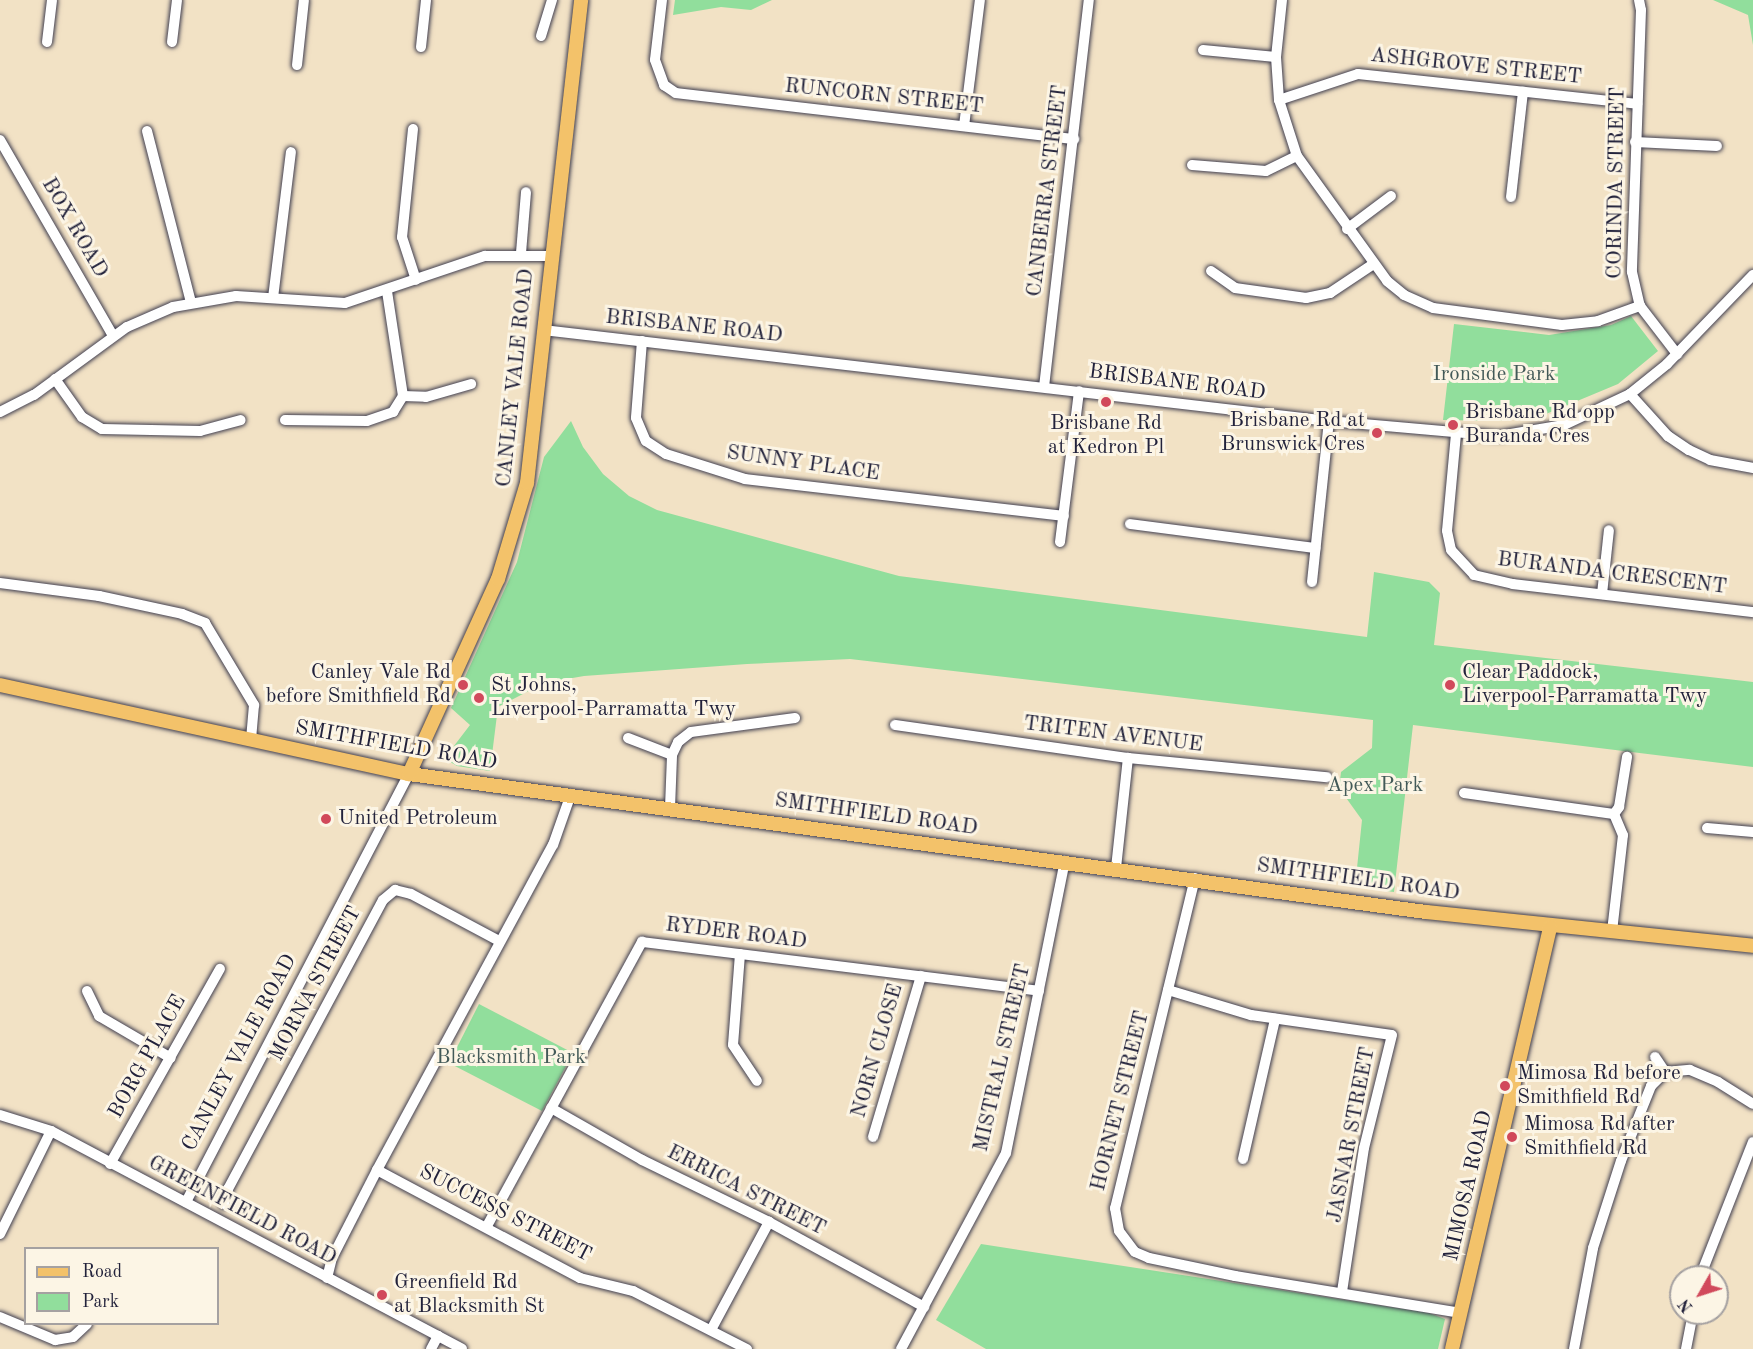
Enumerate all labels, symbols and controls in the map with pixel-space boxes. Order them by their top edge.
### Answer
street label: ASHGROVE STREET [1369,43,1583,91]
street label: RUNCORN STREET [783,74,985,120]
street label: CANBERRA STREET [1023,84,1073,298]
street label: CORINDA STREET [1603,87,1631,279]
street label: BOX ROAD [35,174,113,282]
street label: CANLEY VALE ROAD [492,268,540,488]
street label: BRISBANE ROAD [604,305,784,349]
street label: BRISBANE ROAD [1087,360,1267,406]
park label: Ironside Park [1432,362,1556,388]
marker: Brisbane Rd at Kedron Pl [1099,395,1113,409]
place label: Brisbane Rd opp Buranda Cres [1465,400,1615,450]
place label: Brisbane Rd at Brunswick Cres [1221,408,1365,458]
place label: Brisbane Rd at Kedron Pl [1048,411,1164,461]
marker: Brisbane Rd opp Buranda Cres [1446,418,1460,432]
marker: Brisbane Rd at Brunswick Cres [1370,426,1384,440]
street label: SUNNY PLACE [725,441,881,487]
street label: BURANDA CRESCENT [1496,547,1728,601]
place label: Canley Vale Rd before Smithfield Rd [266,660,451,710]
place label: Clear Paddock, Liverpool-Parramatta Twy [1462,660,1707,710]
place label: St Johns, Liverpool-Parramatta Twy [491,673,736,723]
marker: Canley Vale Rd before Smithfield Rd [456,678,470,692]
marker: Clear Paddock, Liverpool-Parramatta Twy [1443,678,1457,692]
marker: St Johns, Liverpool-Parramatta Twy [472,691,486,705]
street label: TRITEN AVENUE [1022,712,1204,758]
street label: SMITHFIELD ROAD [293,716,499,776]
park label: Apex Park [1327,773,1423,799]
street label: SMITHFIELD ROAD [773,788,979,842]
place label: United Petroleum [338,806,498,832]
marker: United Petroleum [319,812,333,826]
street label: SMITHFIELD ROAD [1255,853,1461,907]
street label: MORNA STREET [265,902,367,1066]
street label: RYDER ROAD [664,913,808,955]
street label: CANLEY VALE ROAD [177,950,303,1156]
street label: MISTRAL STREET [969,962,1037,1154]
street label: NORN CLOSE [847,981,909,1121]
street label: BORG PLACE [104,991,192,1123]
street label: HORNET STREET [1086,1008,1156,1194]
park label: Blacksmith Park [436,1045,586,1071]
street label: JASNAR STREET [1323,1045,1381,1225]
place label: Mimosa Rd before Smithfield Rd [1517,1061,1681,1111]
marker: Mimosa Rd before Smithfield Rd [1498,1079,1512,1093]
street label: MIMOSA ROAD [1439,1108,1499,1264]
place label: Mimosa Rd after Smithfield Rd [1524,1112,1675,1162]
marker: Mimosa Rd after Smithfield Rd [1505,1130,1519,1144]
street label: ERRICA STREET [662,1140,830,1242]
street label: GREENFIELD ROAD [144,1151,340,1271]
street label: SUCCESS STREET [415,1160,595,1268]
legend [24,1247,219,1325]
text: Road [82,1263,122,1281]
north arrow [1669,1265,1729,1325]
place label: Greenfield Rd at Blacksmith St [394,1270,545,1320]
marker: Greenfield Rd at Blacksmith St [375,1288,389,1302]
text: Park [82,1293,119,1311]
text: N [1677,1295,1697,1315]

